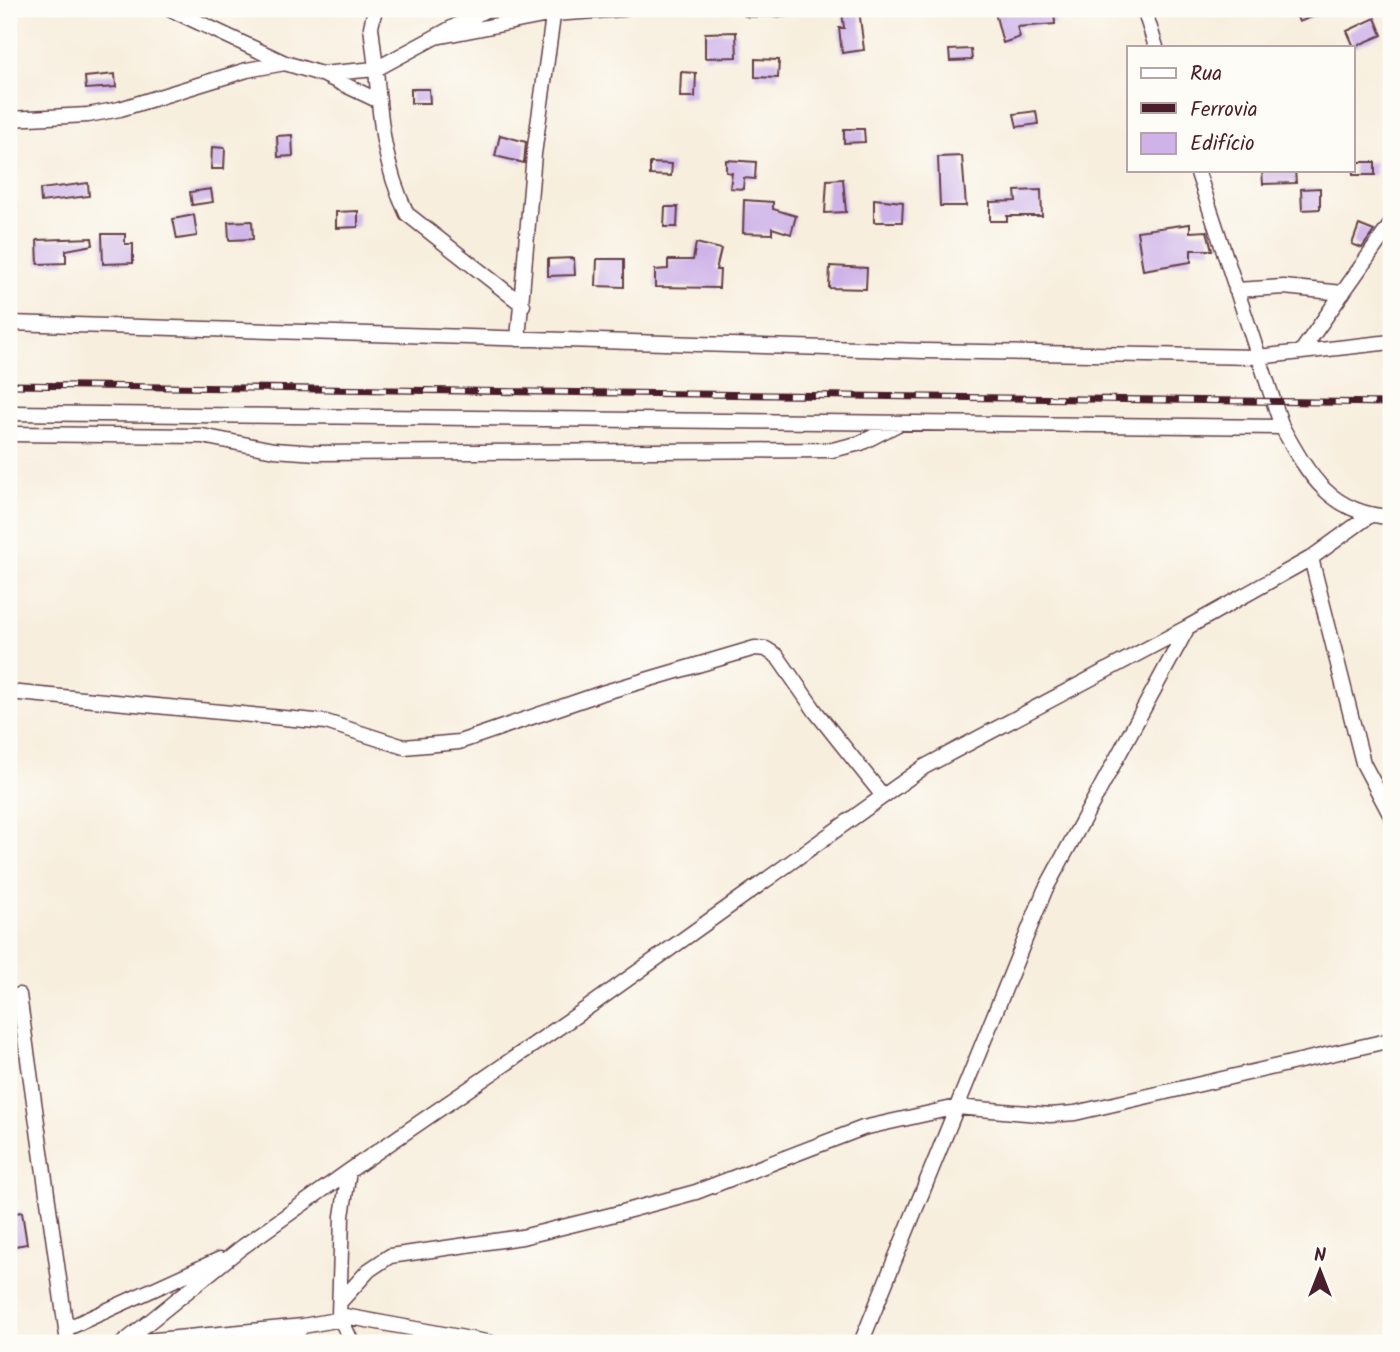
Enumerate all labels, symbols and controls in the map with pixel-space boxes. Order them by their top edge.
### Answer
legend [1127,46,1354,172]
text: Rua [1190,58,1222,91]
text: Ferrovia [1190,94,1258,127]
text: Edifício [1190,128,1255,161]
north arrow [1284,1236,1354,1306]
text: N [1314,1241,1326,1271]

